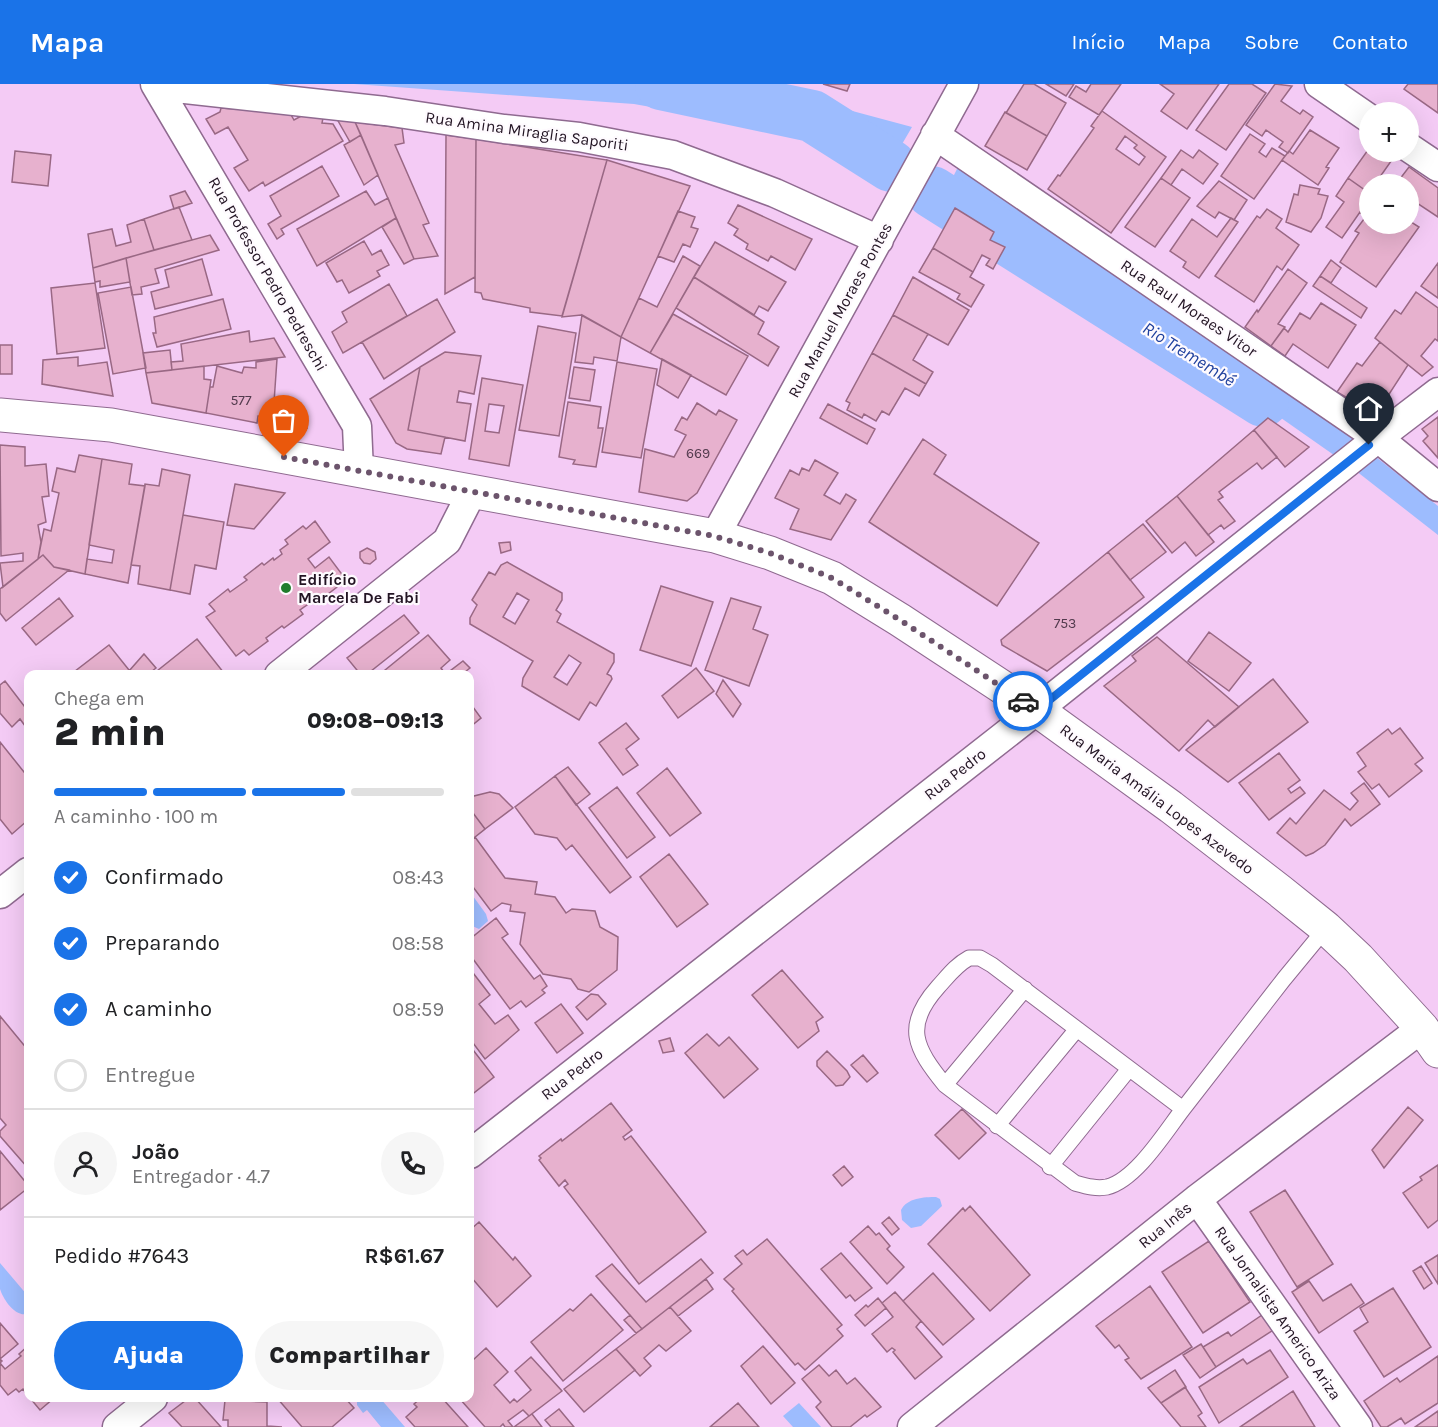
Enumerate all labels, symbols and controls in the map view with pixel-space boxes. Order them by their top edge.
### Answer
text: Mapa [30,26,104,59]
text: Início [1072,30,1125,54]
text: Mapa [1158,30,1211,54]
text: Sobre [1244,30,1299,54]
text: Contato [1332,30,1408,54]
map controls [1359,102,1419,234]
button: + [1359,102,1419,162]
street label: Rua Amina Miraglia Saporiti [424,107,630,155]
street label: Rua Professor Pedro Pedreschi [205,174,331,374]
button: − [1359,174,1419,234]
street label: Rua Manuel Moraes Pontes [784,219,896,401]
street label: Rua Raul Moraes Vitor [1117,255,1261,361]
water label: Rio Tremembé [1139,317,1240,392]
pin [1343,383,1394,445]
house number: 577 [230,392,252,409]
icon: home [1352,392,1385,425]
pin [258,395,309,457]
icon: bag [267,404,300,437]
house number: 669 [686,445,710,462]
place label: Edifício Marcela De Fabi [298,570,419,607]
marker: Edifício Marcela De Fabi [279,581,293,595]
house number: 753 [1054,615,1076,632]
courier [993,671,1053,731]
icon: car [1007,685,1040,718]
text: Chega em [54,687,145,710]
text: 09:08–09:13 [307,708,444,734]
text: 2 min [54,709,166,755]
street label: Rua Maria Amália Lopes Azevedo [1056,720,1258,878]
street label: Rua Pedro [920,744,990,804]
text: A caminho · 100 m [54,805,218,828]
icon: check [54,861,87,894]
text: Confirmado [105,864,224,890]
text: 08:43 [392,866,444,889]
icon: check [54,927,87,960]
text: Preparando [105,930,220,956]
text: 08:58 [392,932,444,955]
icon: check [54,993,87,1026]
text: A caminho [105,996,212,1022]
text: 08:59 [392,998,444,1021]
street label: Rua Pedro [537,1044,607,1104]
text: Entregue [105,1062,195,1088]
button: person [54,1132,117,1195]
button: phone [381,1132,444,1195]
text: João [132,1139,180,1165]
text: Entregador · 4.7 [132,1165,270,1188]
street label: Rua Inês [1135,1198,1195,1252]
street label: Rua Jornalista Americo Ariza [1211,1222,1345,1404]
text: Pedido #7643 [54,1243,189,1269]
text: R$61.67 [364,1243,444,1269]
button: Ajuda [54,1321,243,1390]
button: Compartilhar [255,1321,444,1390]

